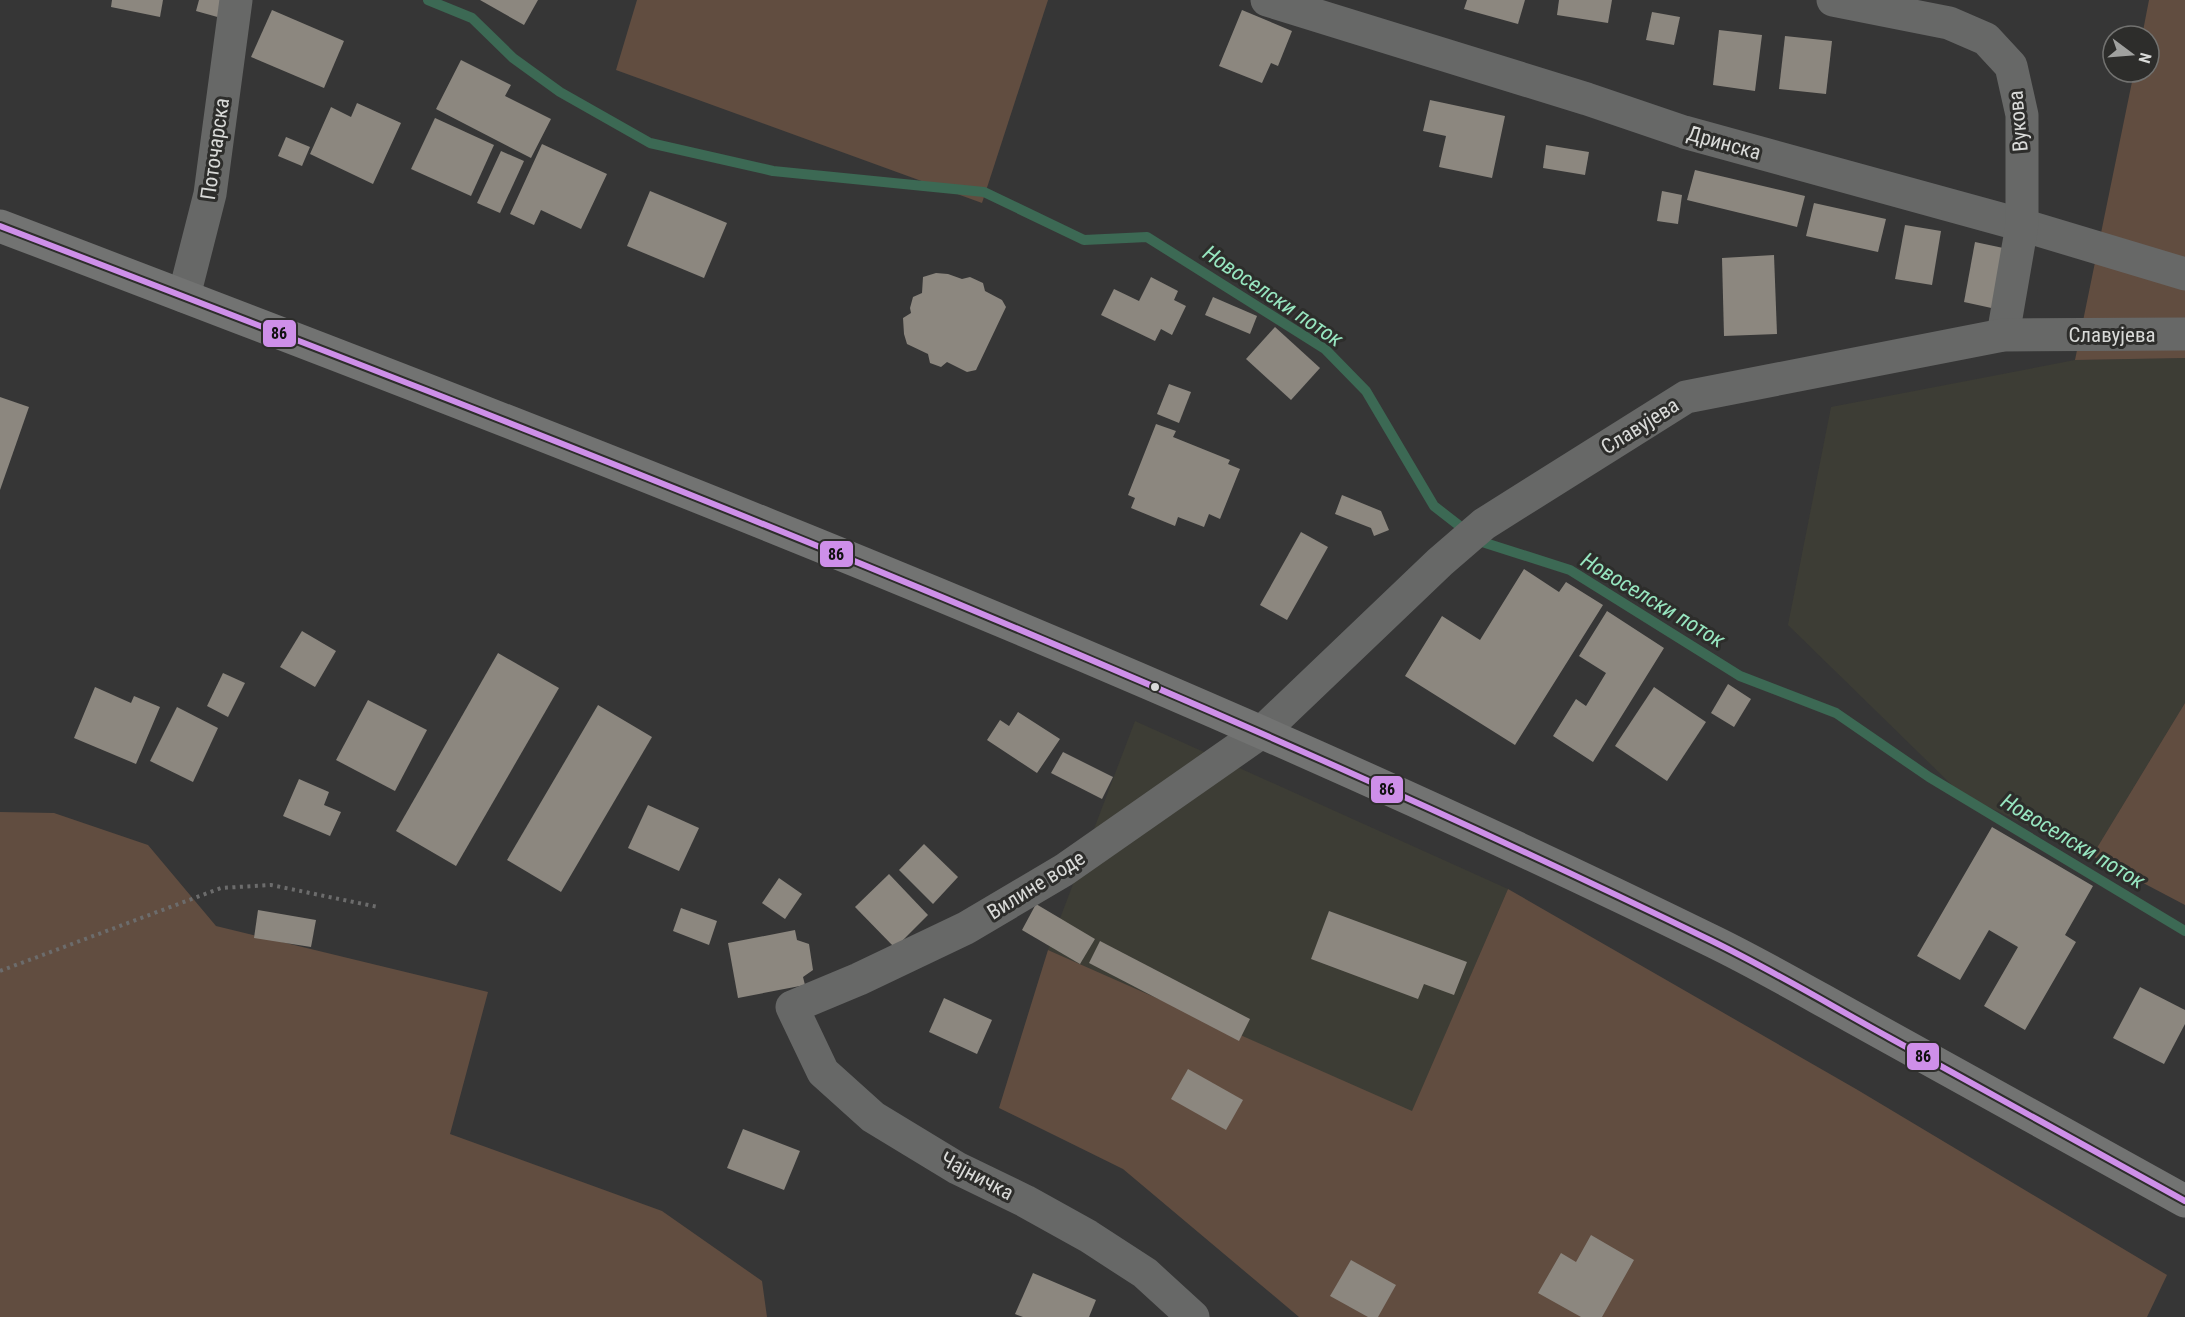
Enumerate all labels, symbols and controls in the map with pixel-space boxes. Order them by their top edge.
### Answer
north arrow [2101,24,2161,84]
text: N [2134,51,2155,65]
street label: Вукова [2003,89,2033,153]
street label: Поточарска [196,96,234,202]
street label: Дринска [1684,121,1764,165]
water label: Новоселски поток [1198,240,1348,352]
line badge: 86 [262,319,297,348]
street label: Славујева [2068,323,2156,347]
text: 86 [271,324,287,343]
street label: Славујева [1597,393,1683,459]
line badge: 86 [819,540,854,568]
text: 86 [828,545,844,564]
water label: Новоселски поток [1577,547,1730,653]
unlabelled marker [1149,681,1161,693]
line badge: 86 [1370,775,1404,804]
text: 86 [1379,780,1395,799]
water label: Новоселски поток [1997,788,2150,894]
street label: Вилине воде [983,845,1089,924]
line badge: 86 [1906,1042,1940,1071]
text: 86 [1915,1047,1931,1066]
street label: Чајничка [936,1147,1018,1205]

